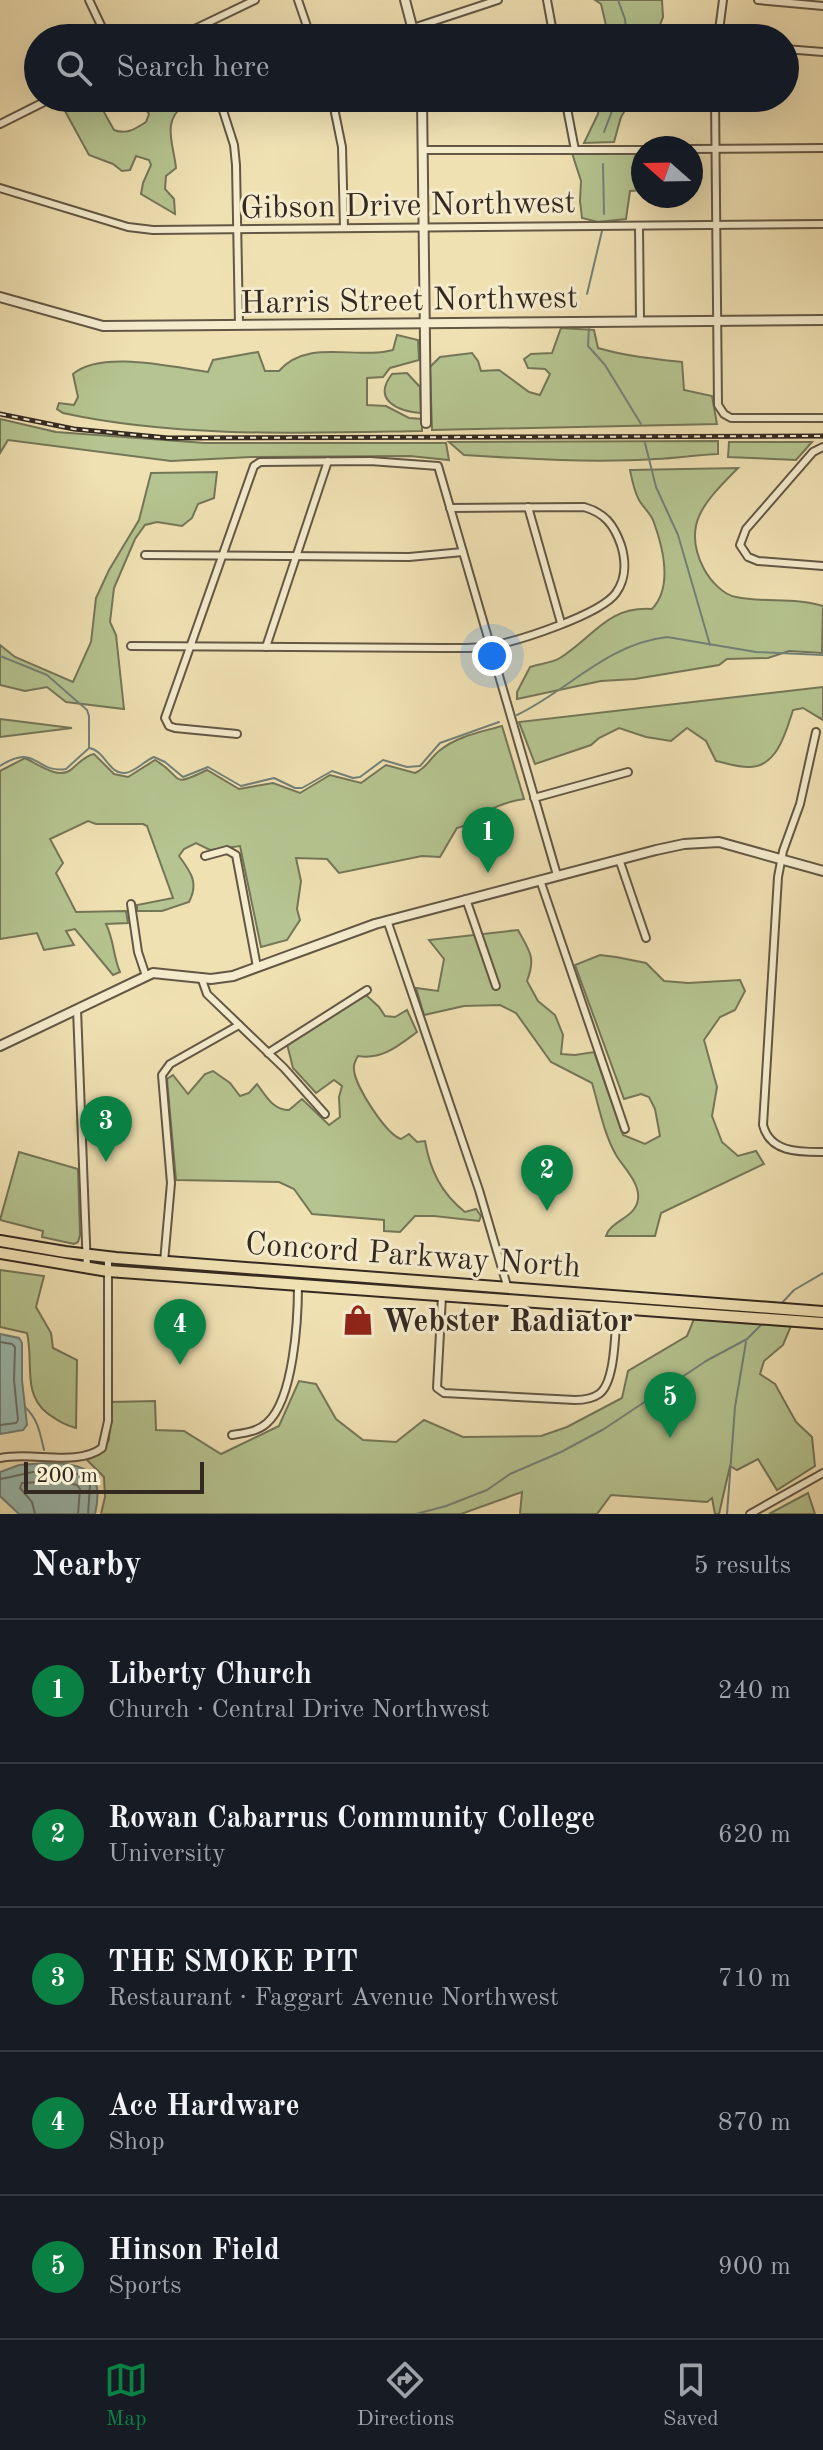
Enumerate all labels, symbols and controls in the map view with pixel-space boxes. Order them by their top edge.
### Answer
search box [24,24,799,112]
icon: search [52,46,96,90]
text: Search here [116,53,270,83]
north arrow [631,136,703,208]
street label: Gibson Drive Northwest [240,188,576,226]
street label: Harris Street Northwest [240,283,578,321]
your location [472,636,512,676]
pin: 1 [462,807,514,873]
pin: 3 [80,1096,132,1162]
pin: 2 [521,1145,573,1211]
street label: Concord Parkway North [244,1229,582,1285]
pin: 4 [154,1299,206,1365]
shop icon: Webster Radiator [341,1303,375,1337]
place label: Webster Radiator [382,1307,633,1339]
pin: 5 [644,1372,696,1438]
scale bar [24,1458,204,1494]
text: 200 m [36,1465,98,1487]
text: Nearby [32,1549,142,1583]
text: 5 results [693,1553,791,1579]
text: Liberty Church [108,1660,312,1690]
text: 1 [50,1678,66,1704]
text: 240 m [718,1678,791,1704]
text: Church · Central Drive Northwest [108,1697,490,1723]
text: Rowan Cabarrus Community College [108,1804,595,1834]
text: 2 [50,1822,66,1848]
text: 620 m [718,1822,791,1848]
text: University [108,1841,226,1867]
text: THE SMOKE PIT [108,1948,358,1978]
text: 3 [50,1966,66,1992]
text: 710 m [718,1966,791,1992]
text: Restaurant · Faggart Avenue Northwest [108,1985,559,2011]
text: Ace Hardware [108,2092,300,2122]
text: 4 [50,2110,66,2136]
text: 870 m [718,2110,791,2136]
text: Shop [108,2129,165,2155]
text: Hinson Field [108,2236,280,2266]
text: 5 [50,2254,66,2280]
text: 900 m [718,2254,791,2280]
text: Sports [108,2273,182,2299]
tab: Map [104,2358,148,2433]
tab: Directions [357,2358,454,2433]
tab: Saved [663,2358,719,2433]

